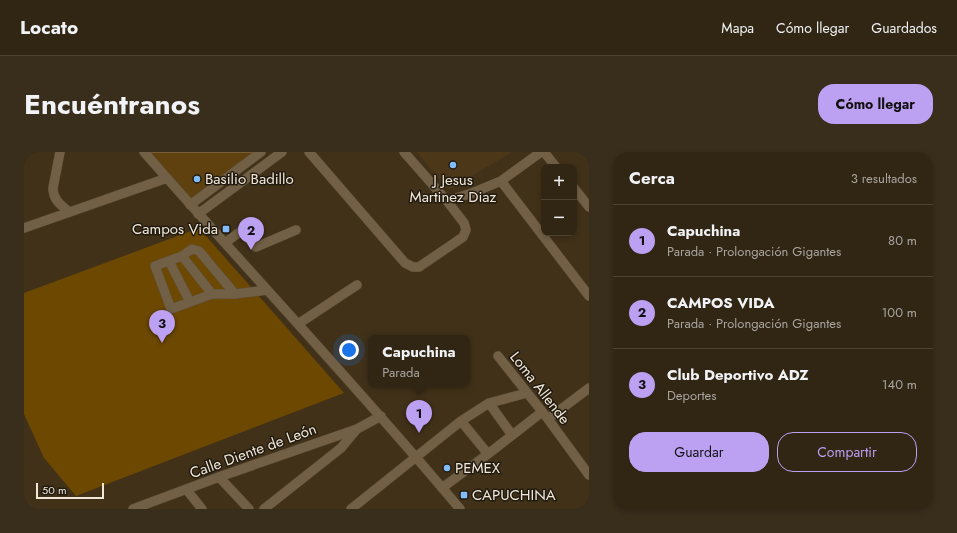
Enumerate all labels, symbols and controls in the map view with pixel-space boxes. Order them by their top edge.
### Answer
text: Locato [20,14,78,41]
text: Mapa [721,18,754,38]
text: Cómo llegar [776,18,849,38]
text: Guardados [871,18,937,38]
text: Encuéntranos [24,84,200,125]
button: Cómo llegar [818,84,933,124]
marker: J Jesus Martinez Diaz [448,160,458,170]
map controls [541,164,577,236]
button: + [541,164,577,200]
text: Cerca [629,166,675,190]
place label: Basilio Badillo [205,168,294,190]
place label: J Jesus Martinez Diaz [409,169,497,208]
text: 3 resultados [851,169,917,188]
marker: Basilio Badillo [192,174,202,184]
button: − [541,200,577,236]
pin: 2 [238,217,264,250]
place label: Campos Vida [132,218,218,240]
text: Capuchina [667,220,740,242]
marker: Campos Vida [221,224,231,234]
text: 1 [639,231,645,250]
text: 80 m [888,231,917,250]
text: Parada · Prolongación Gigantes [667,242,841,261]
text: CAMPOS VIDA [667,292,775,314]
text: 2 [638,303,646,322]
text: 100 m [882,303,917,322]
pin: 3 [149,310,175,343]
text: Parada · Prolongación Gigantes [667,314,841,333]
popup [368,335,470,387]
your location [339,340,359,360]
text: Capuchina [382,341,456,363]
street label: Loma Allende [505,347,576,429]
text: Parada [382,363,420,382]
text: Club Deportivo ADZ [667,364,809,386]
text: 3 [638,375,646,394]
text: 140 m [882,375,917,394]
text: Deportes [667,386,717,405]
pin: 1 [406,400,432,433]
street label: Calle Diente de León [187,418,319,484]
button: Guardar [629,432,769,472]
button: Compartir [777,432,917,472]
place label: PEMEX [455,457,501,479]
marker: PEMEX [442,463,452,473]
scale bar [36,481,104,500]
text: 50 m [42,482,67,498]
place label: CAPUCHINA [472,484,556,506]
marker: CAPUCHINA [459,490,469,500]

